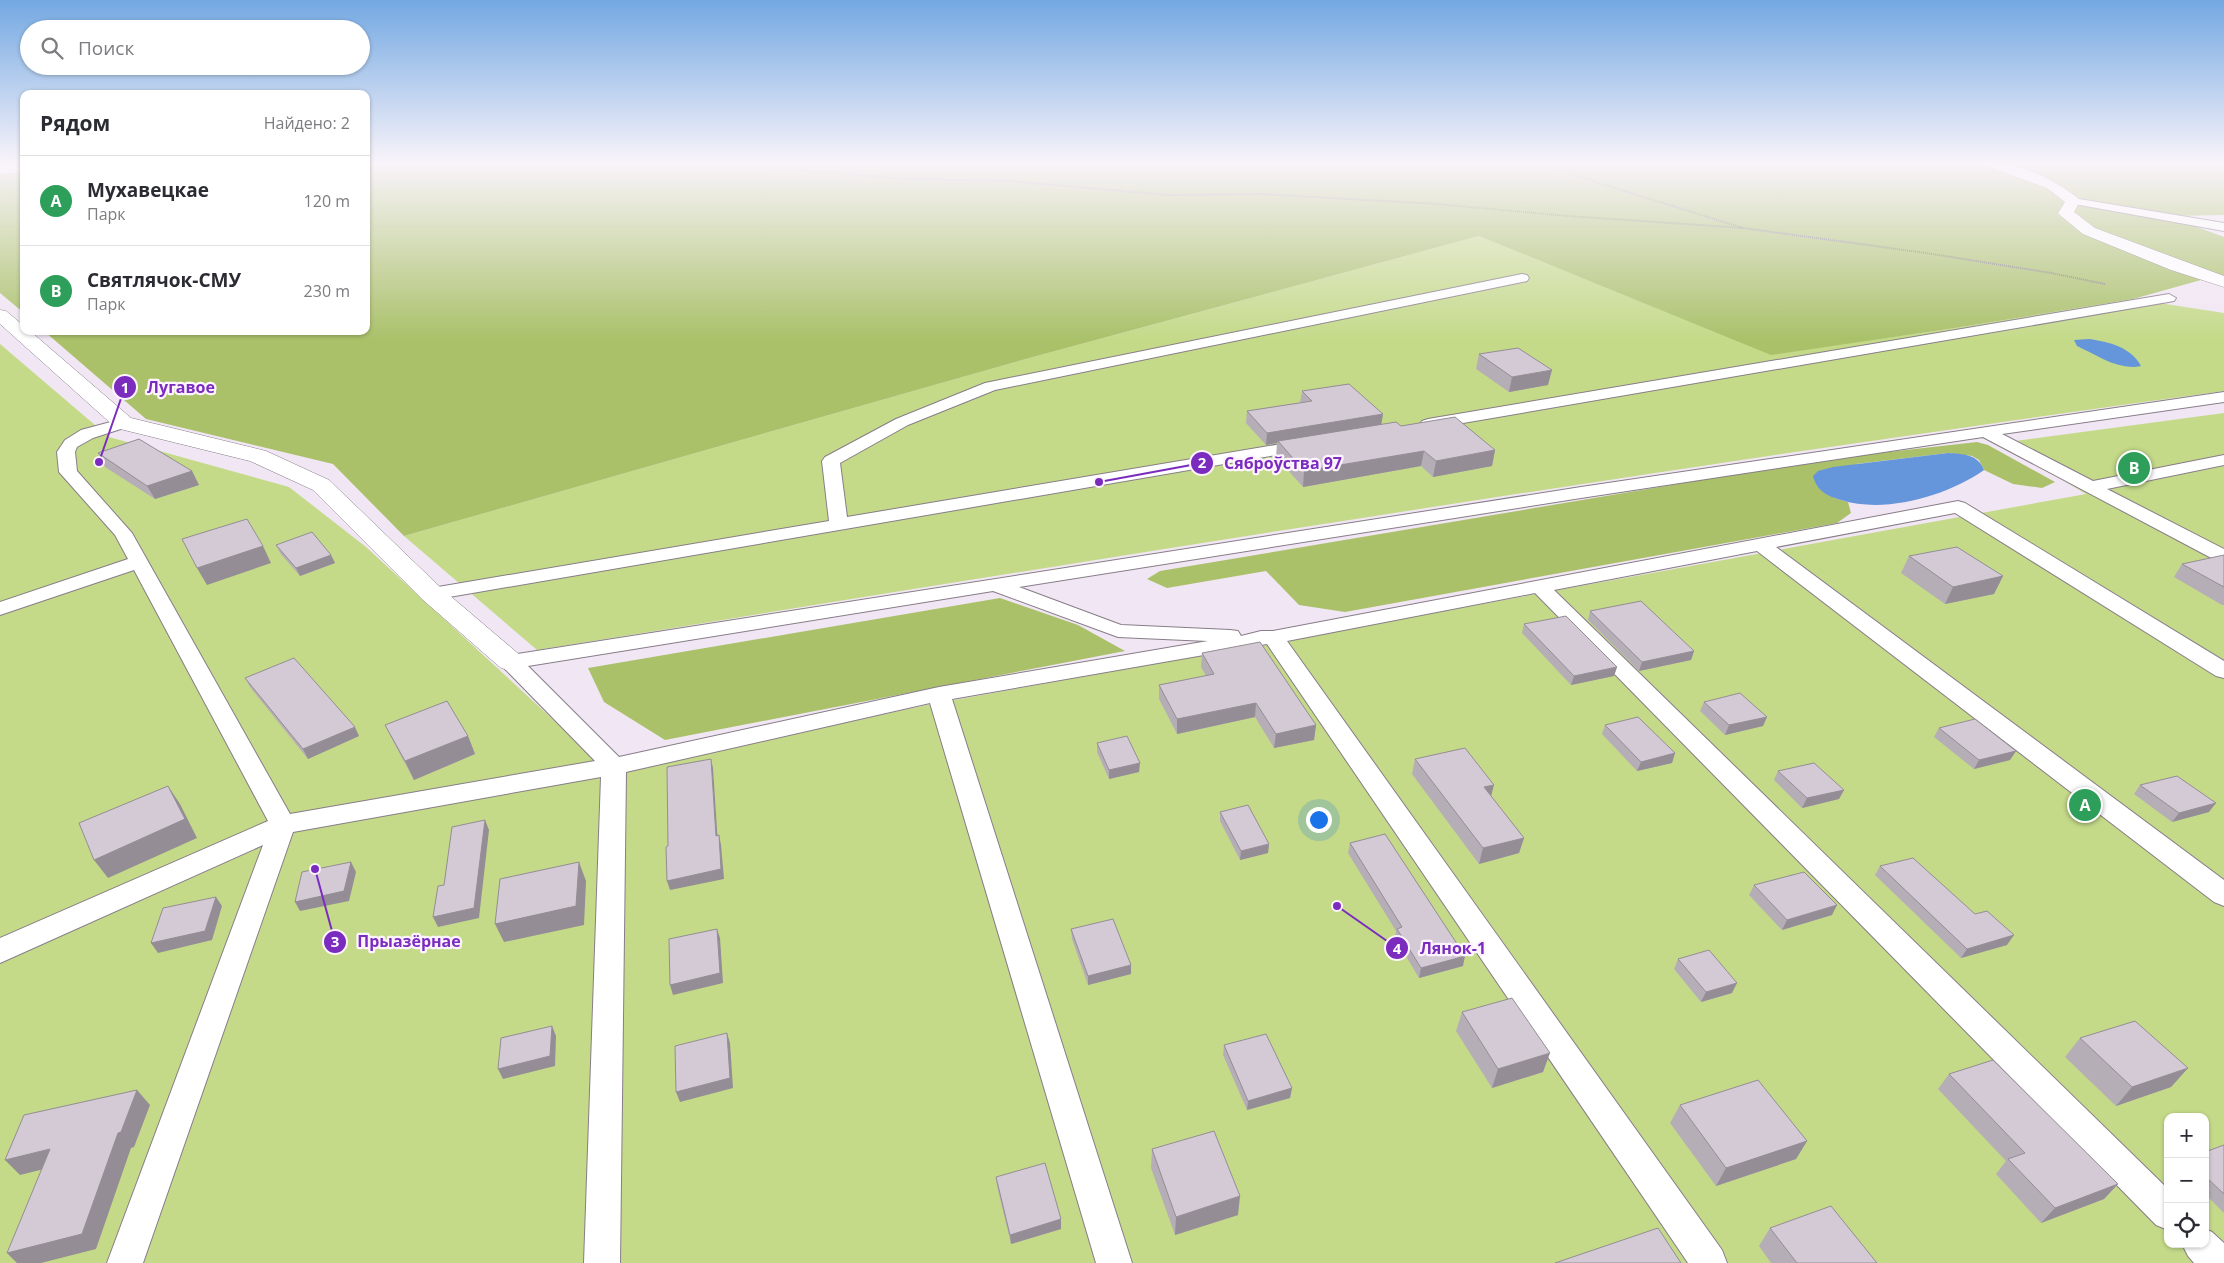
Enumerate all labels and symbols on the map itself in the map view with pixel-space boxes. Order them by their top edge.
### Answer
callout: Лугавое [112,372,225,403]
text: Лугавое [147,376,215,398]
text: 1 [121,377,129,397]
callout: Сяброўства 97 [1189,448,1352,479]
pin: B [2118,449,2150,487]
text: 2 [1198,452,1207,472]
text: Сяброўства 97 [1224,452,1342,474]
pin: A [2069,786,2101,824]
your location [1306,807,1332,833]
callout: Прыазёрнае [323,926,471,957]
text: Прыазёрнае [357,930,461,952]
text: 3 [331,931,339,951]
callout: Лянок-1 [1385,933,1496,964]
text: Лянок-1 [1420,937,1486,959]
text: 4 [1393,938,1402,958]

